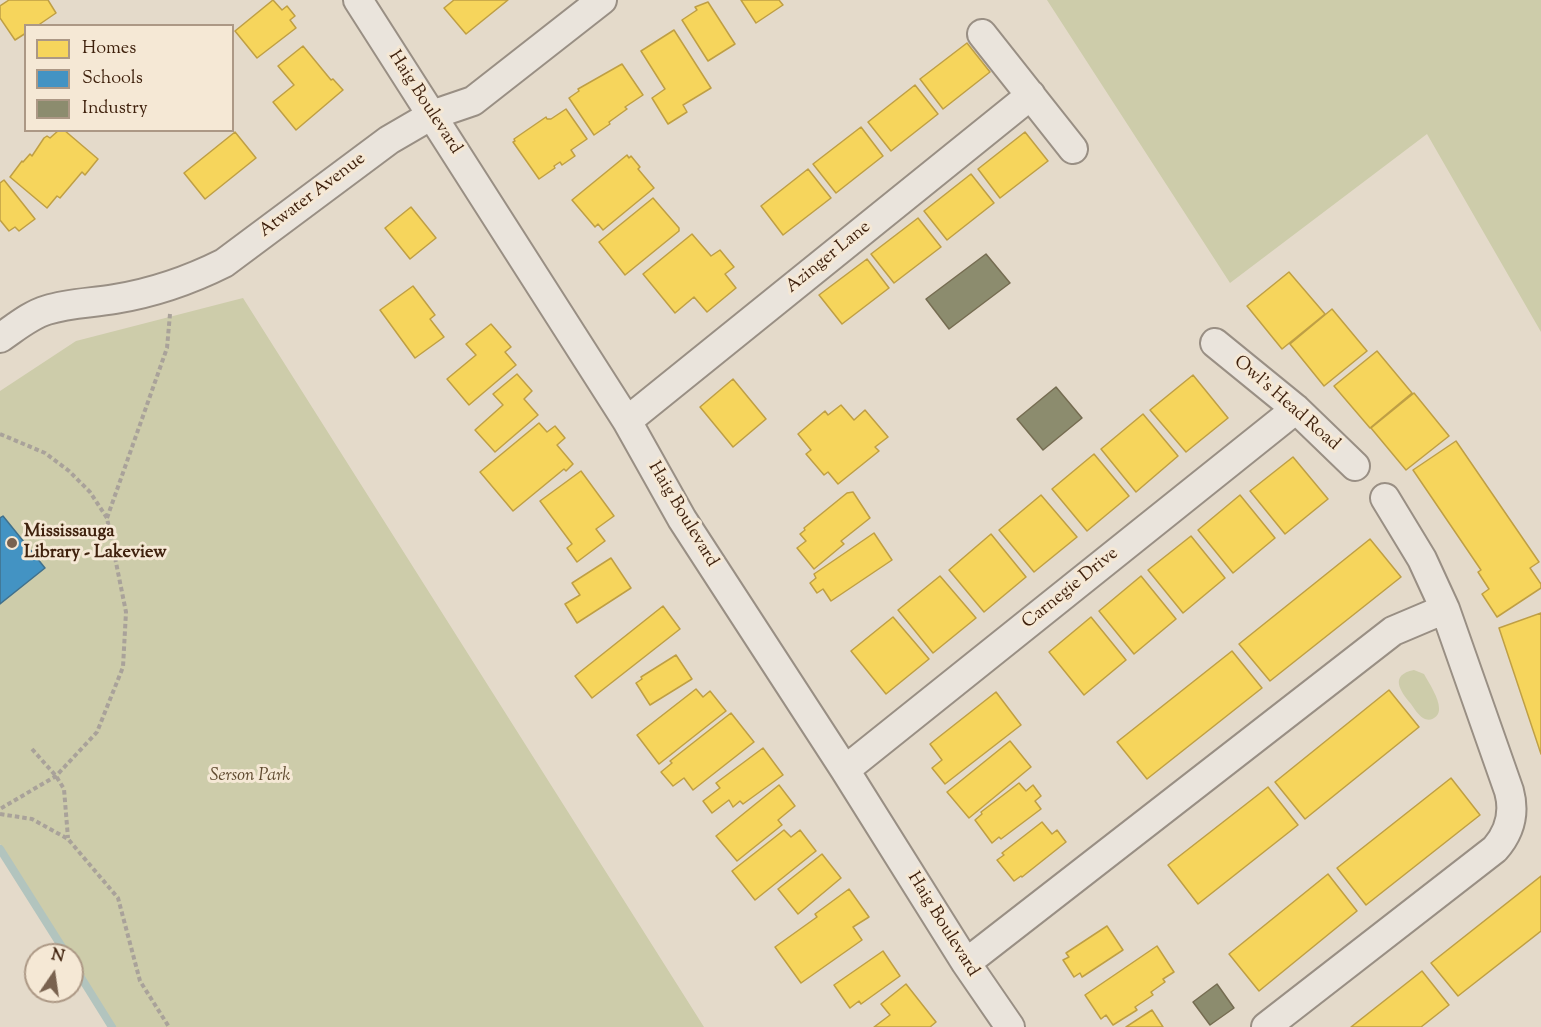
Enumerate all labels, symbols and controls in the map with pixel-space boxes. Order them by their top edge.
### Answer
legend [24,24,234,132]
text: Homes [82,36,136,62]
street label: Haig Boulevard [383,47,465,159]
text: Schools [82,66,143,92]
text: Industry [82,96,148,122]
street label: Atwater Avenue [256,149,370,243]
street label: Azinger Lane [782,217,876,299]
street label: Owl's Head Road [1228,352,1344,456]
street label: Haig Boulevard [642,458,722,572]
place label: Mississauga Library - Lakeview [24,522,167,564]
marker: Mississauga Library - Lakeview [5,536,19,550]
street label: Carnegie Drive [1019,544,1123,634]
park label: Serson Park [210,766,290,788]
street label: Haig Boulevard [901,869,983,981]
north arrow [24,943,84,1003]
text: N [49,944,67,970]

